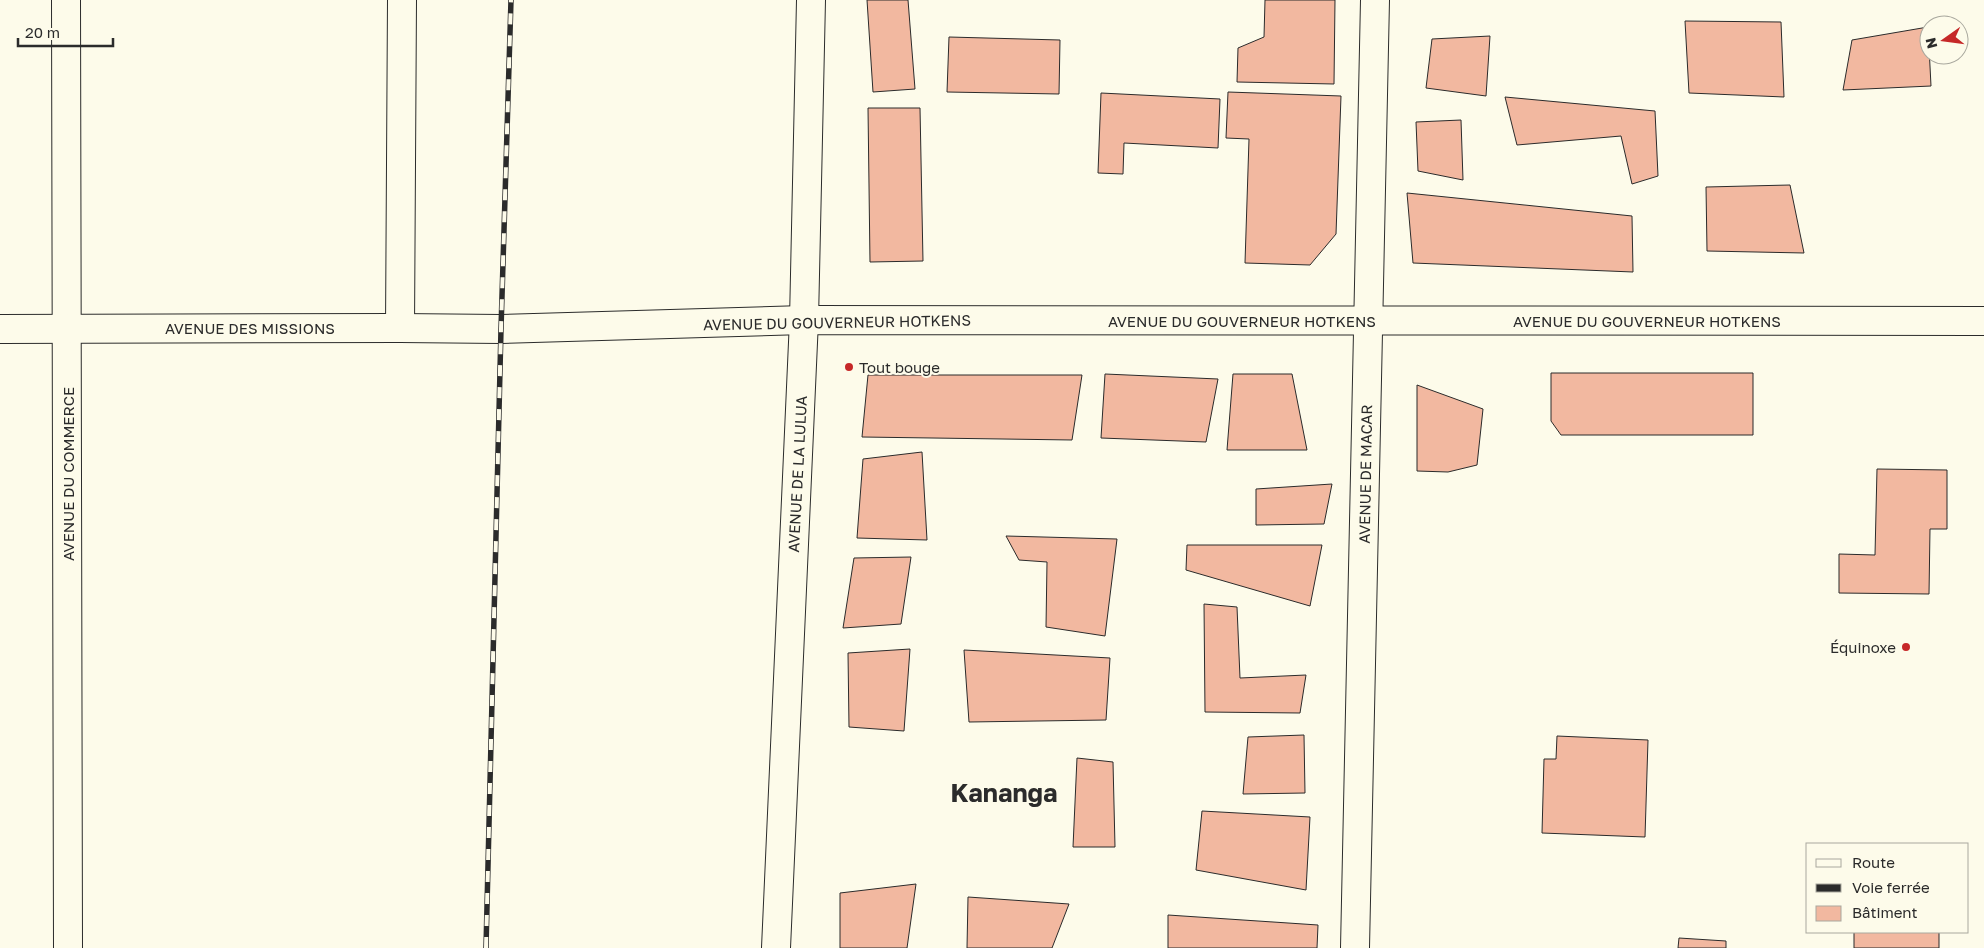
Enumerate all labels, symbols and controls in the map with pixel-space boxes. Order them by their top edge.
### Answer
scale bar [18,15,112,47]
north arrow [1919,15,1969,65]
text: 20 m [25,23,60,41]
text: N [1921,36,1940,50]
street label: AVENUE DU GOUVERNEUR HOTKENS [703,311,971,333]
street label: AVENUE DU GOUVERNEUR HOTKENS [1108,312,1376,330]
street label: AVENUE DU GOUVERNEUR HOTKENS [1513,312,1781,330]
street label: AVENUE DES MISSIONS [165,319,335,337]
place label: Tout bouge [859,358,940,376]
marker: Tout bouge [843,361,855,373]
street label: AVENUE DU COMMERCE [59,387,77,561]
street label: AVENUE DE LA LULUA [784,395,810,553]
street label: AVENUE DE MACAR [1355,404,1375,544]
place label: Équinoxe [1830,638,1896,656]
marker: Équinoxe [1900,641,1912,653]
district label: Kananga [950,777,1058,808]
legend [1806,843,1969,933]
text: Route [1852,853,1895,871]
text: Voie ferrée [1852,878,1930,896]
text: Bâtiment [1852,903,1917,921]

